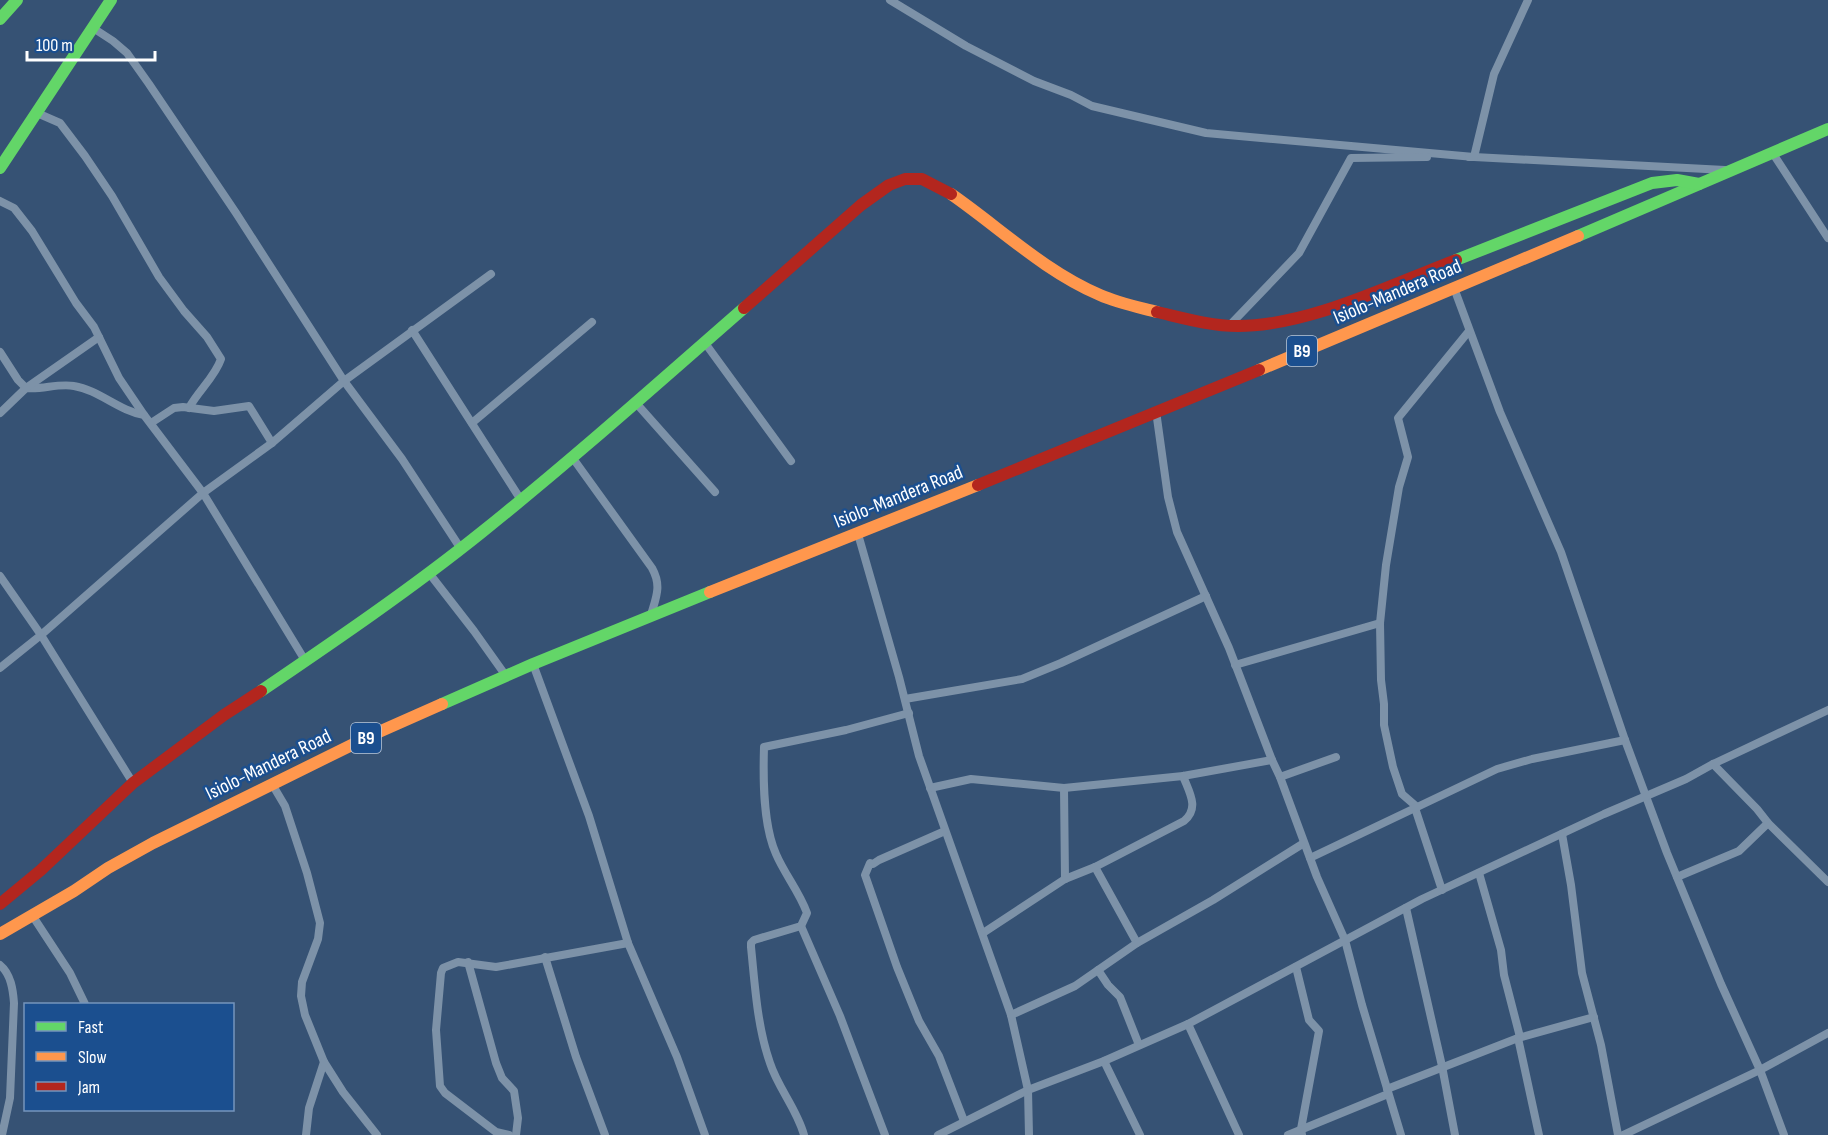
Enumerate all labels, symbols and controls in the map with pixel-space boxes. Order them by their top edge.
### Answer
scale bar [27,24,154,62]
text: 100 m [36,35,73,56]
street label: Isiolo-Mandera Road [1330,254,1465,330]
road number: B9 [1287,336,1317,366]
street label: Isiolo-Mandera Road [830,460,966,534]
road number: B9 [351,723,381,753]
street label: Isiolo-Mandera Road [202,724,335,806]
legend [24,1003,234,1111]
text: Fast [78,1017,104,1038]
text: Slow [78,1047,107,1068]
text: Jam [77,1077,100,1098]

